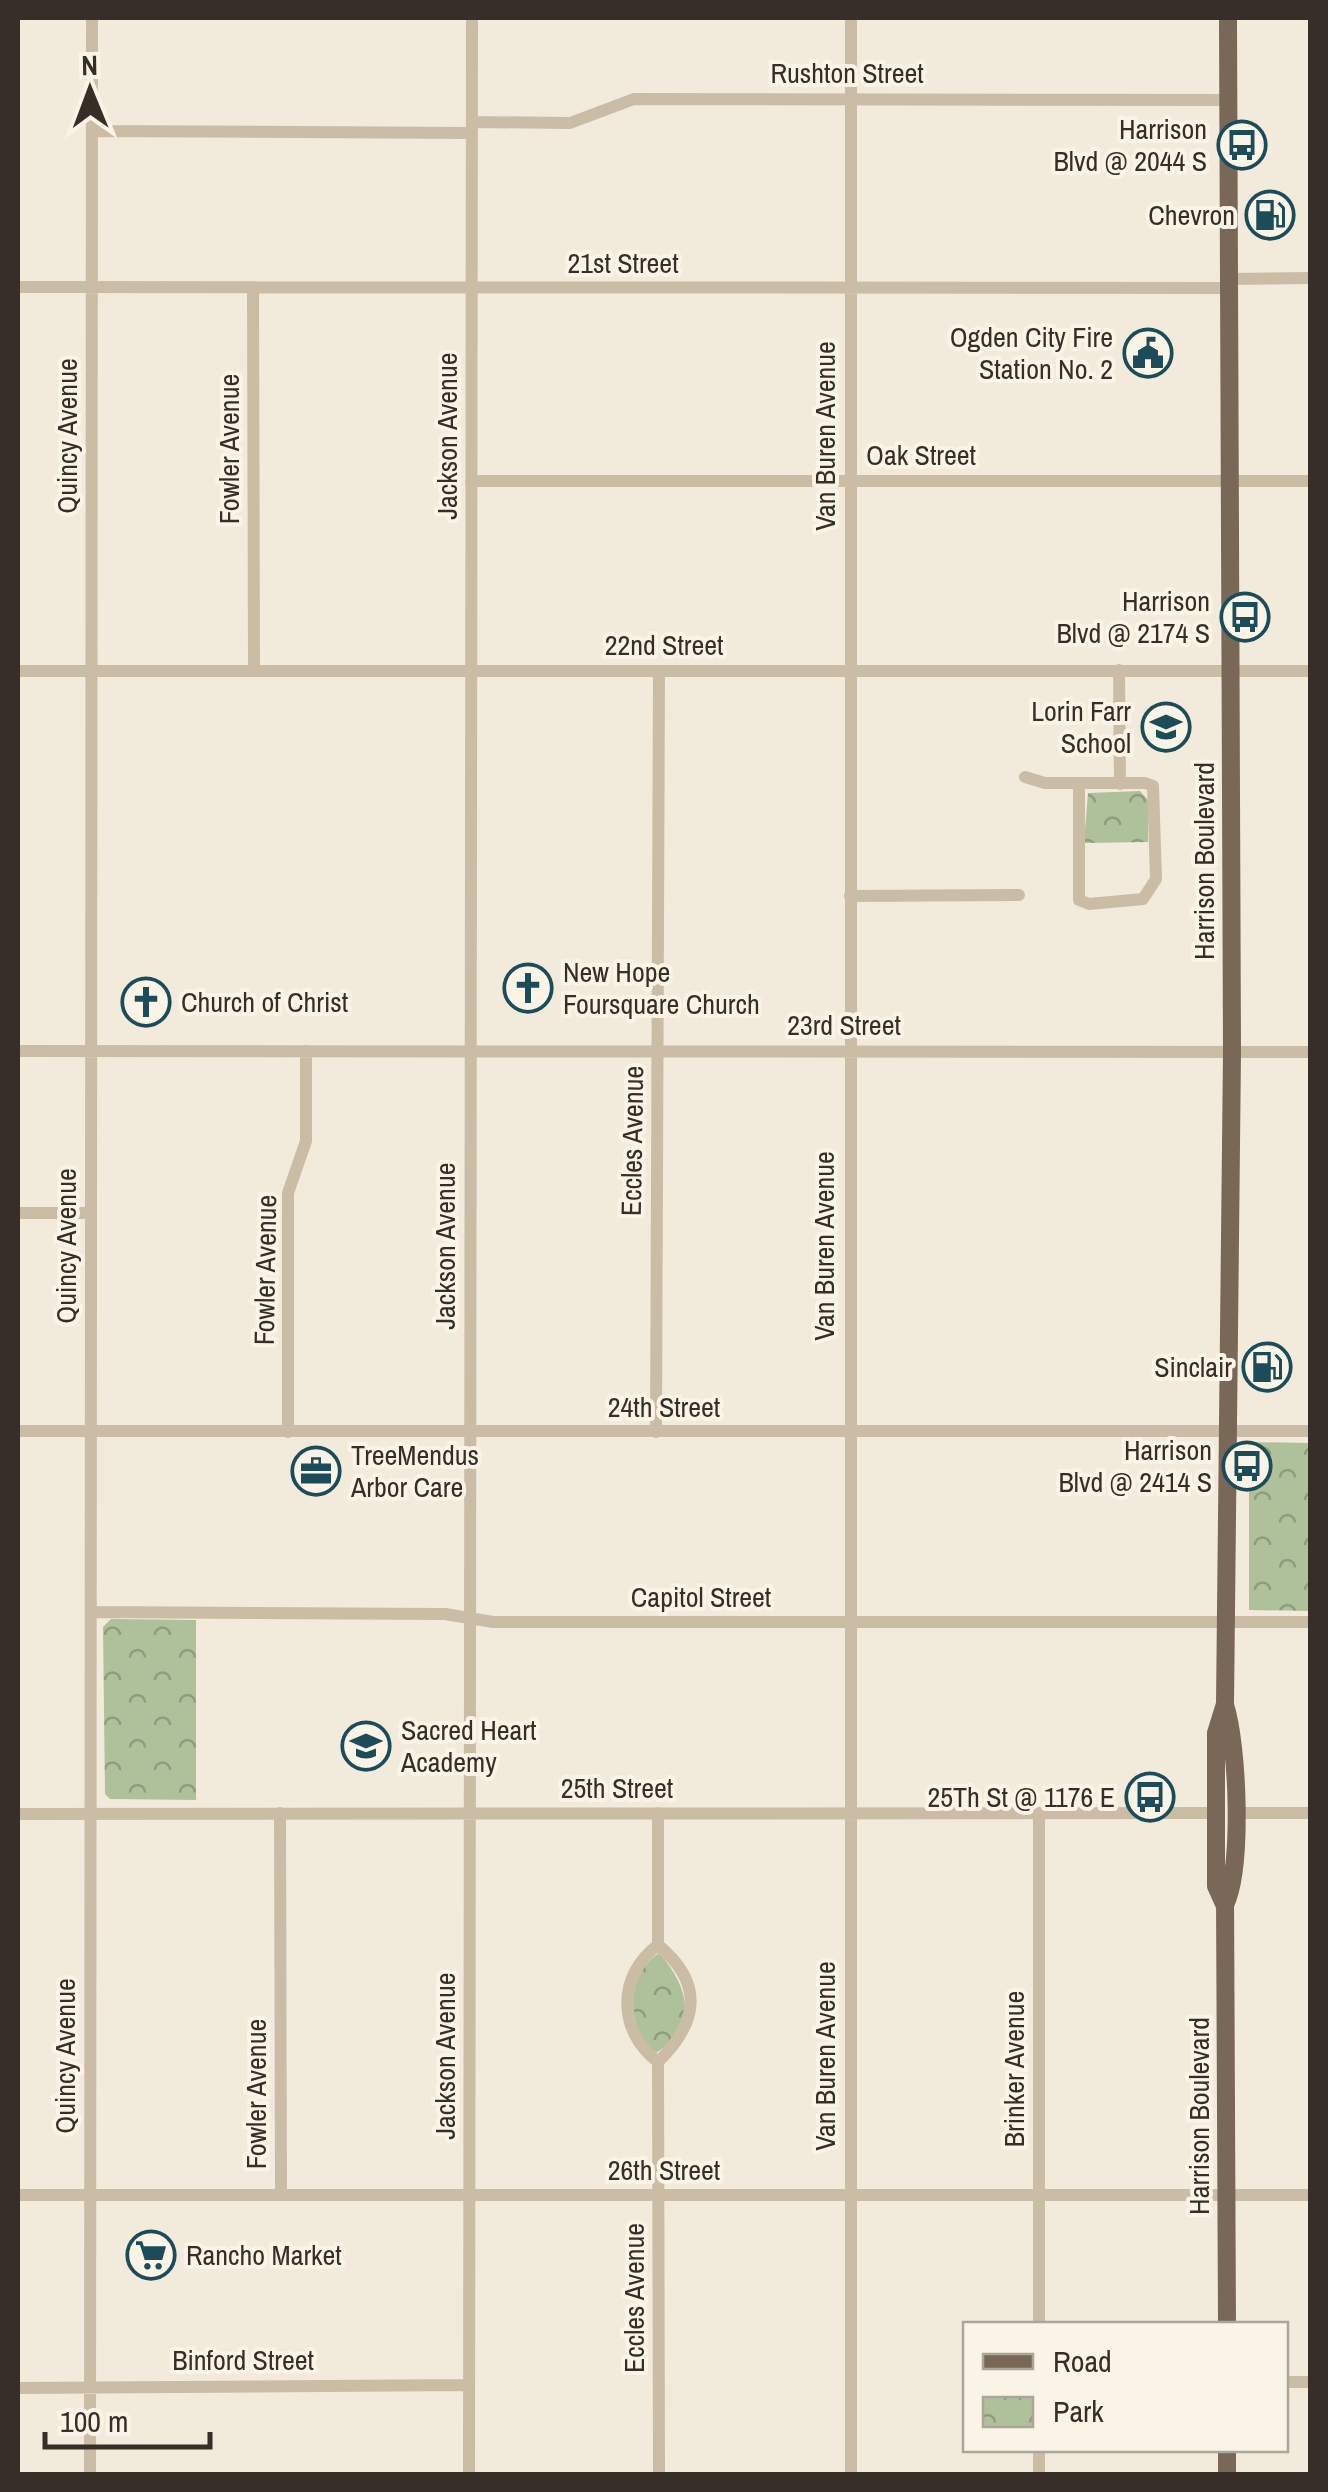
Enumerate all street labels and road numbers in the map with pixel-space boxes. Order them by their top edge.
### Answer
street label: Rushton Street [770,54,924,92]
street label: 21st Street [567,244,679,282]
street label: Van Buren Avenue [806,341,844,531]
street label: Jackson Avenue [428,353,466,519]
street label: Quincy Avenue [48,358,86,514]
street label: Fowler Avenue [210,374,248,524]
street label: Oak Street [866,436,976,474]
street label: 22nd Street [605,626,723,664]
street label: Harrison Boulevard [1185,762,1223,960]
street label: 23rd Street [787,1006,901,1044]
street label: Eccles Avenue [612,1066,652,1216]
street label: Van Buren Avenue [805,1151,843,1341]
street label: Jackson Avenue [426,1163,464,1329]
street label: Quincy Avenue [47,1168,85,1324]
street label: Fowler Avenue [245,1194,285,1346]
street label: 24th Street [608,1388,720,1426]
street label: Capitol Street [631,1578,771,1616]
street label: 25th Street [561,1769,673,1807]
street label: Van Buren Avenue [806,1961,844,2151]
street label: Jackson Avenue [426,1973,464,2139]
street label: Quincy Avenue [46,1978,84,2134]
street label: Brinker Avenue [995,1991,1033,2147]
street label: Harrison Boulevard [1180,2017,1218,2215]
street label: Fowler Avenue [237,2019,275,2169]
street label: 26th Street [608,2151,720,2189]
street label: Eccles Avenue [615,2223,653,2373]
street label: Binford Street [172,2341,314,2379]

